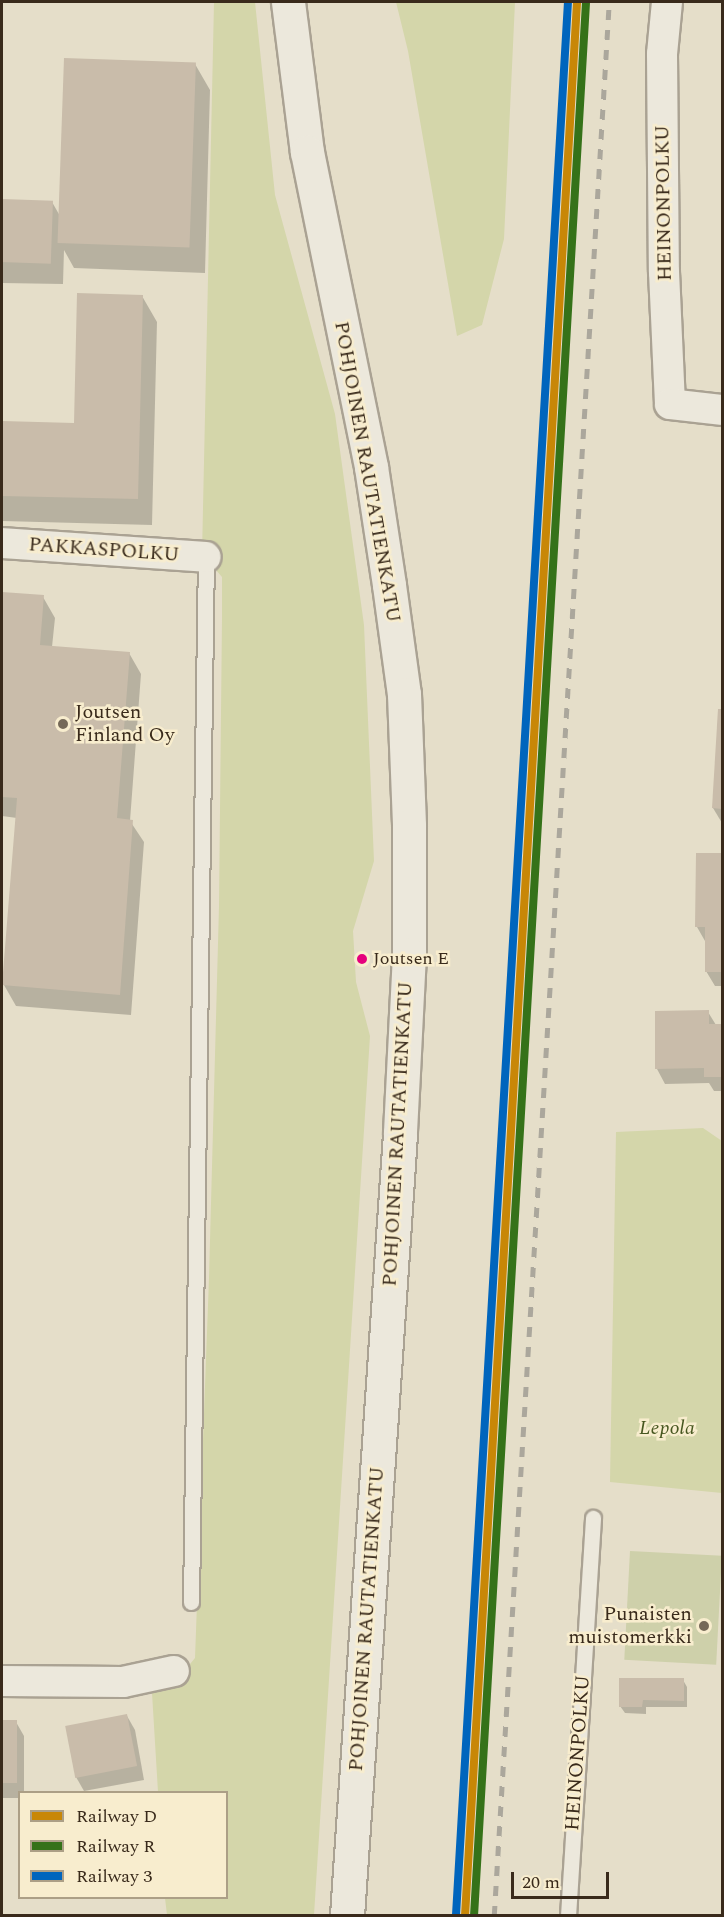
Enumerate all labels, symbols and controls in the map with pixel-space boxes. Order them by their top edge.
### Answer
street label: HEINONPOLKU [651,125,677,281]
street label: POHJOINEN RAUTATIENKATU [329,320,405,624]
street label: PAKKASPOLKU [28,533,180,567]
place label: Joutsen Finland Oy [75,700,175,747]
marker: Joutsen Finland Oy [56,717,70,731]
place label: Joutsen E [373,948,449,970]
marker: Joutsen E [356,953,368,965]
street label: POHJOINEN RAUTATIENKATU [378,981,418,1287]
park label: Lepola [639,1416,695,1440]
street label: POHJOINEN RAUTATIENKATU [344,1466,390,1772]
place label: Punaisten muistomerkki [568,1602,692,1649]
marker: Punaisten muistomerkki [697,1619,711,1633]
street label: HEINONPOLKU [561,1674,595,1832]
legend [18,1791,228,1899]
text: Railway D [76,1803,157,1830]
text: Railway R [76,1833,155,1860]
scale bar [514,1860,612,1898]
text: Railway 3 [76,1863,152,1890]
text: 20 m [522,1869,560,1896]

